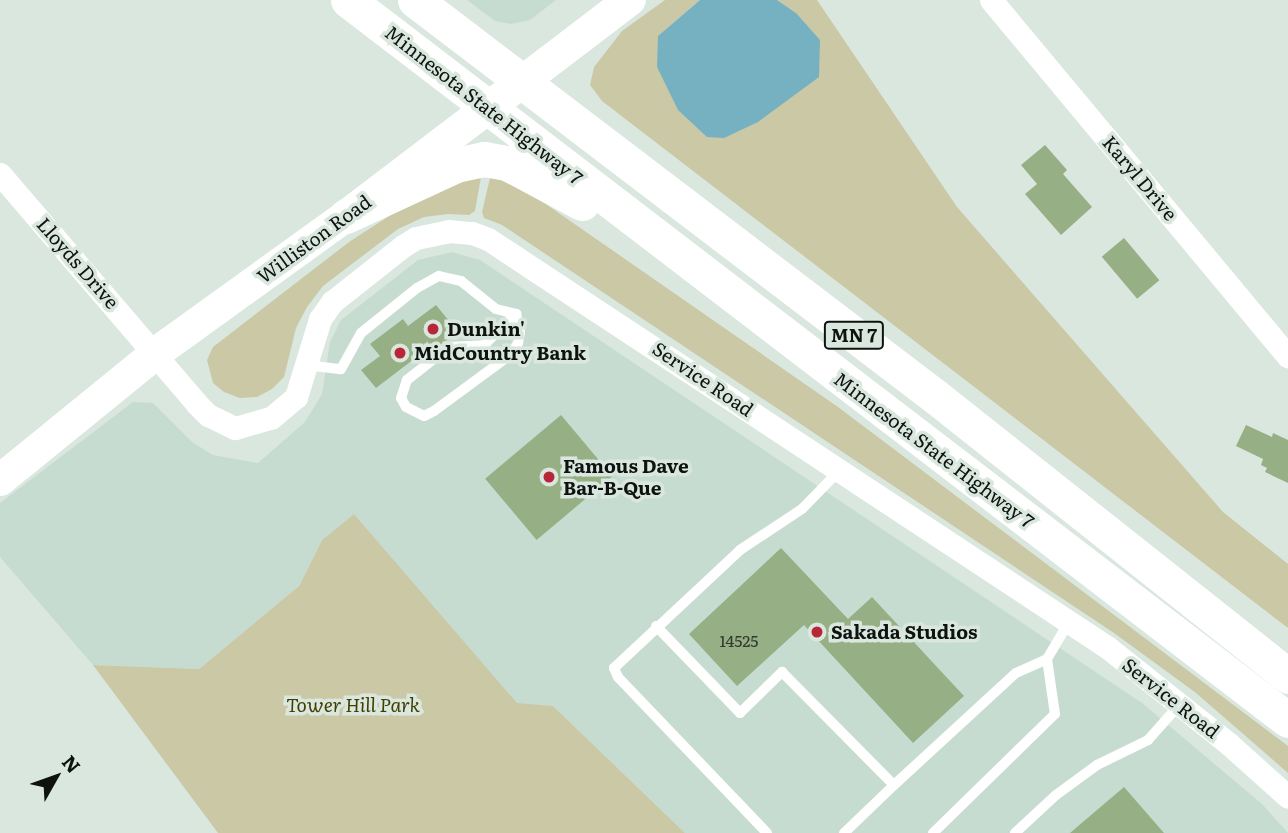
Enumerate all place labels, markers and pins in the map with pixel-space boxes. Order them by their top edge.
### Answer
place label: Dunkin' [447,318,525,340]
marker: Dunkin' [425,321,441,337]
place label: MidCountry Bank [414,342,586,364]
marker: MidCountry Bank [392,345,408,361]
place label: Famous Dave Bar-B-Que [563,455,689,499]
marker: Famous Dave Bar-B-Que [541,469,557,485]
place label: Sakada Studios [831,621,977,643]
marker: Sakada Studios [809,624,825,640]

